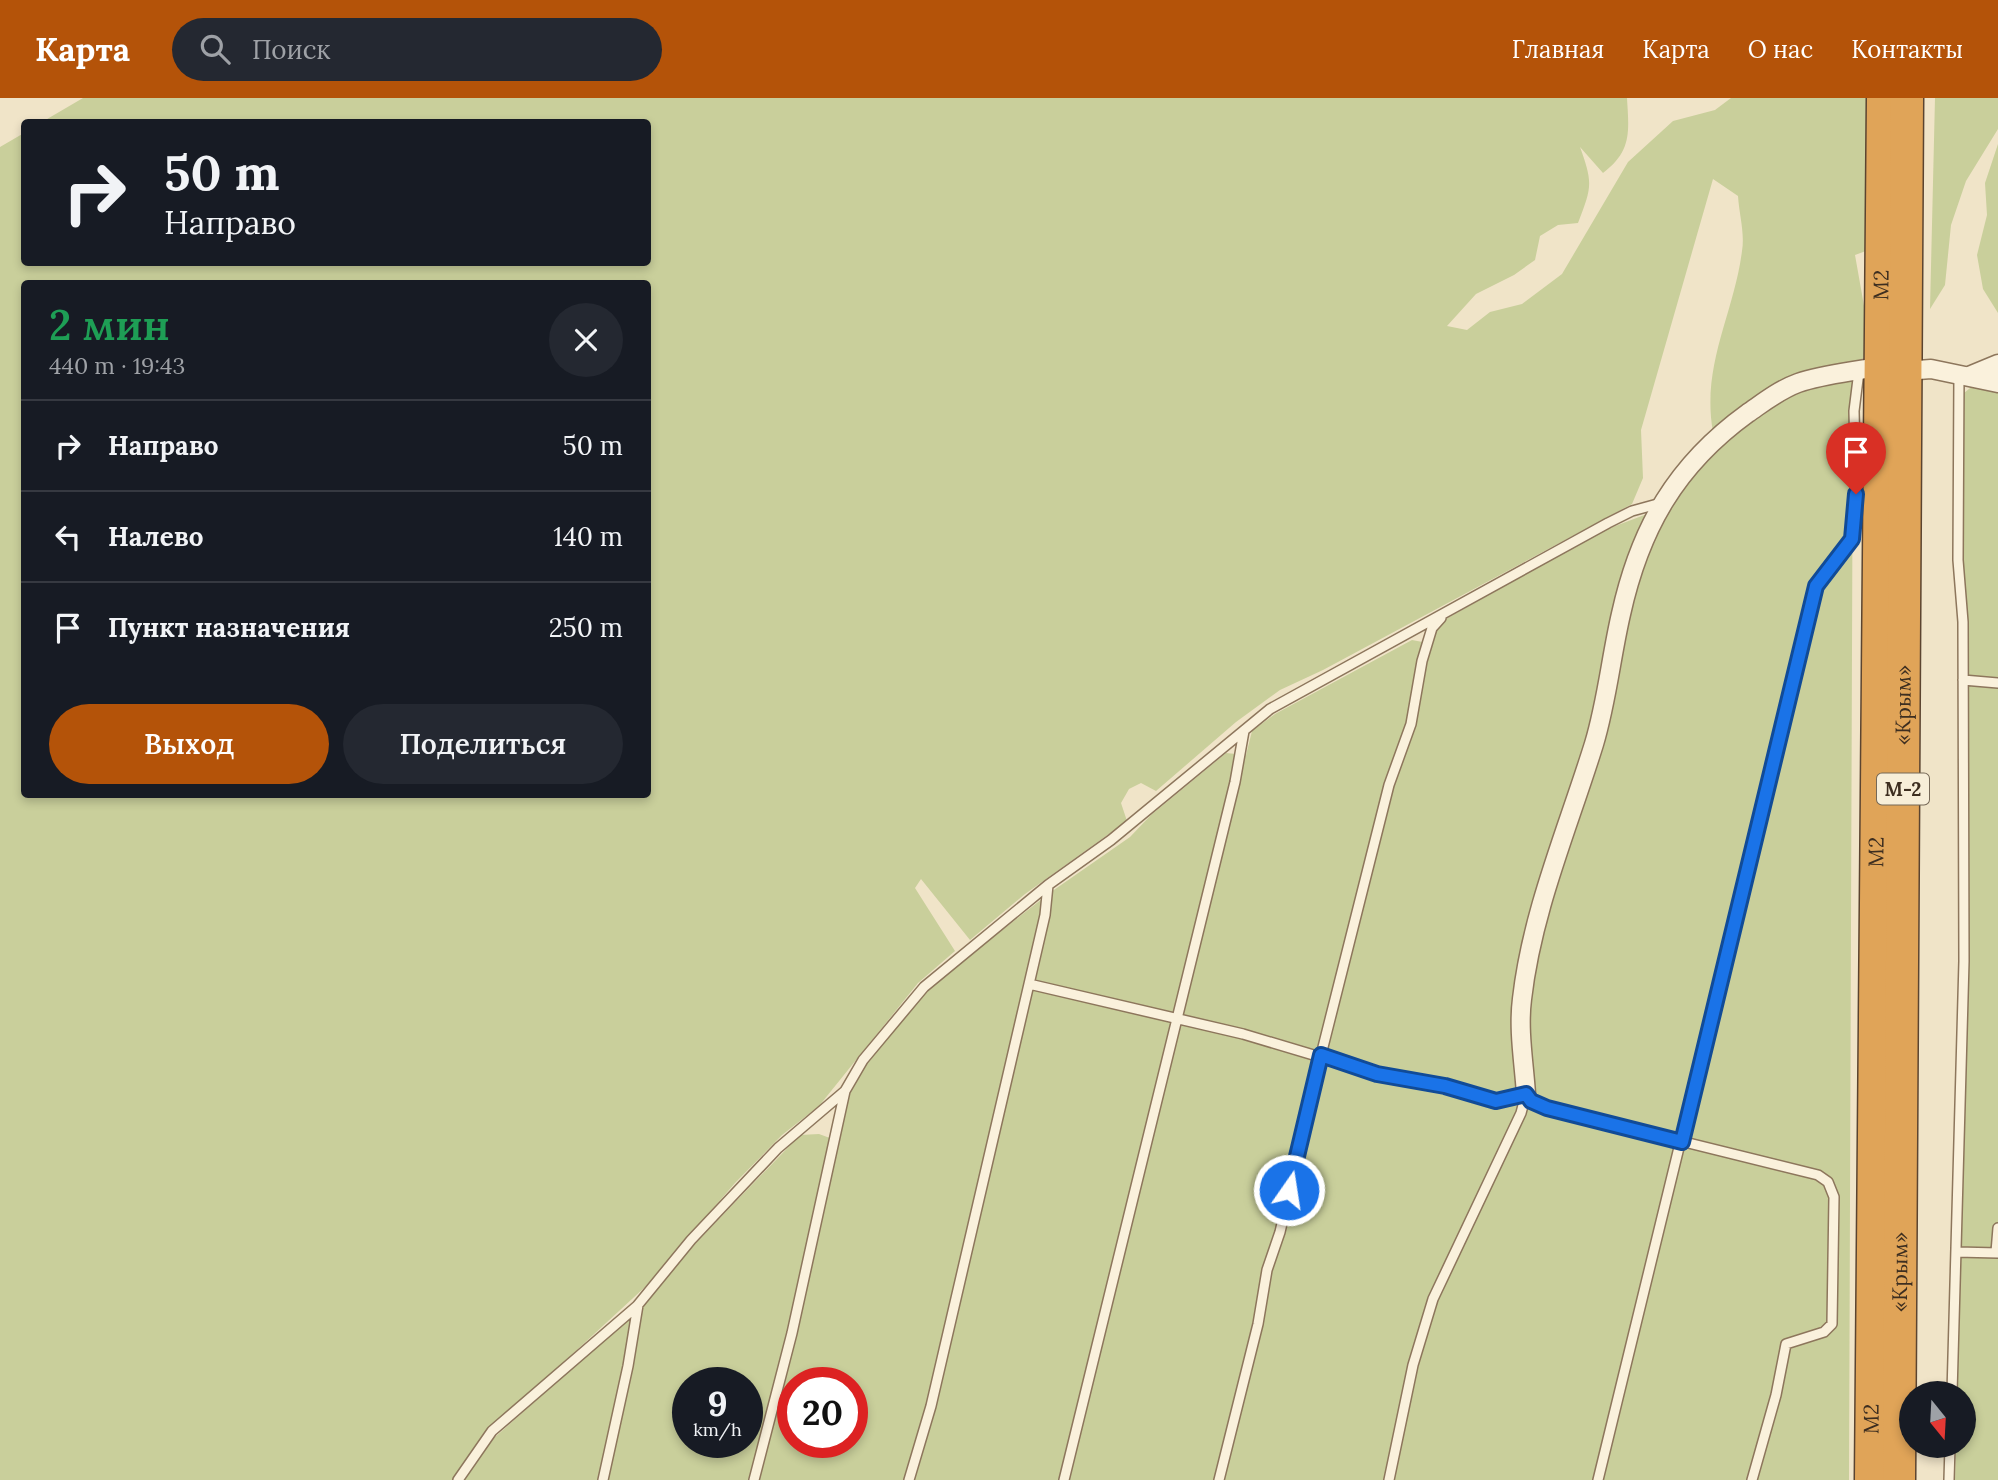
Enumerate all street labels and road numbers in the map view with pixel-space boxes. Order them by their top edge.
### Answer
street label: М2 [1867,270,1895,300]
street label: «Крым» [1889,665,1917,745]
road number: М-2 [1877,774,1929,804]
street label: М2 [1862,837,1890,867]
street label: «Крым» [1886,1232,1913,1312]
street label: М2 [1857,1404,1885,1434]

